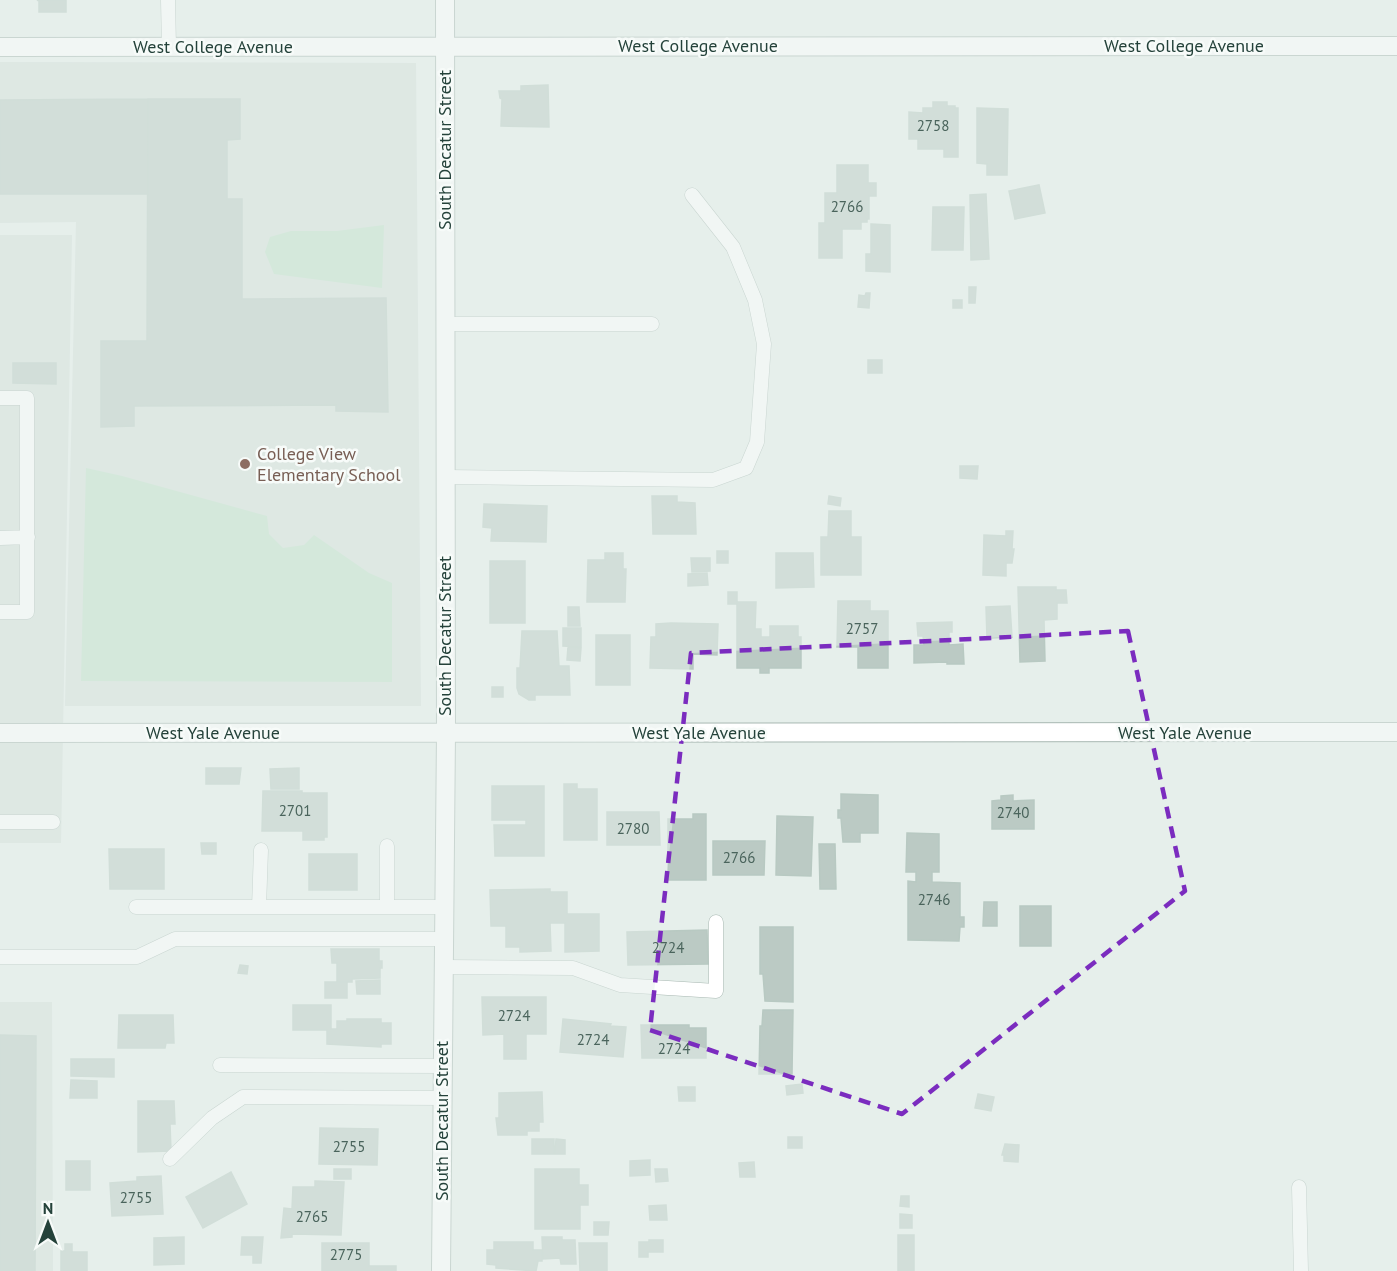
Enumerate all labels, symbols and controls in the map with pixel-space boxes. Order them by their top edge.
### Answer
street label: West College Avenue [618,34,778,57]
street label: West College Avenue [1104,34,1264,57]
street label: West College Avenue [133,35,293,58]
street label: South Decatur Street [433,70,456,230]
house number: 2758 [917,116,949,135]
house number: 2766 [831,197,863,216]
place label: College View Elementary School [257,442,401,486]
marker: College View Elementary School [238,457,252,471]
street label: South Decatur Street [433,556,456,716]
house number: 2757 [846,619,878,638]
street label: West Yale Avenue [146,721,280,744]
street label: West Yale Avenue [632,721,766,744]
street label: West Yale Avenue [1118,721,1252,744]
house number: 2701 [279,801,311,820]
house number: 2740 [997,803,1029,822]
house number: 2780 [617,819,649,838]
house number: 2766 [723,848,755,867]
house number: 2746 [918,890,950,909]
house number: 2724 [652,938,684,957]
house number: 2724 [498,1006,530,1025]
house number: 2724 [577,1030,609,1049]
house number: 2724 [658,1039,690,1058]
street label: South Decatur Street [430,1041,453,1201]
house number: 2755 [333,1137,365,1156]
house number: 2755 [120,1188,152,1207]
north arrow [18,1193,78,1253]
text: N [43,1198,53,1218]
house number: 2765 [296,1207,328,1226]
house number: 2775 [330,1245,362,1264]

